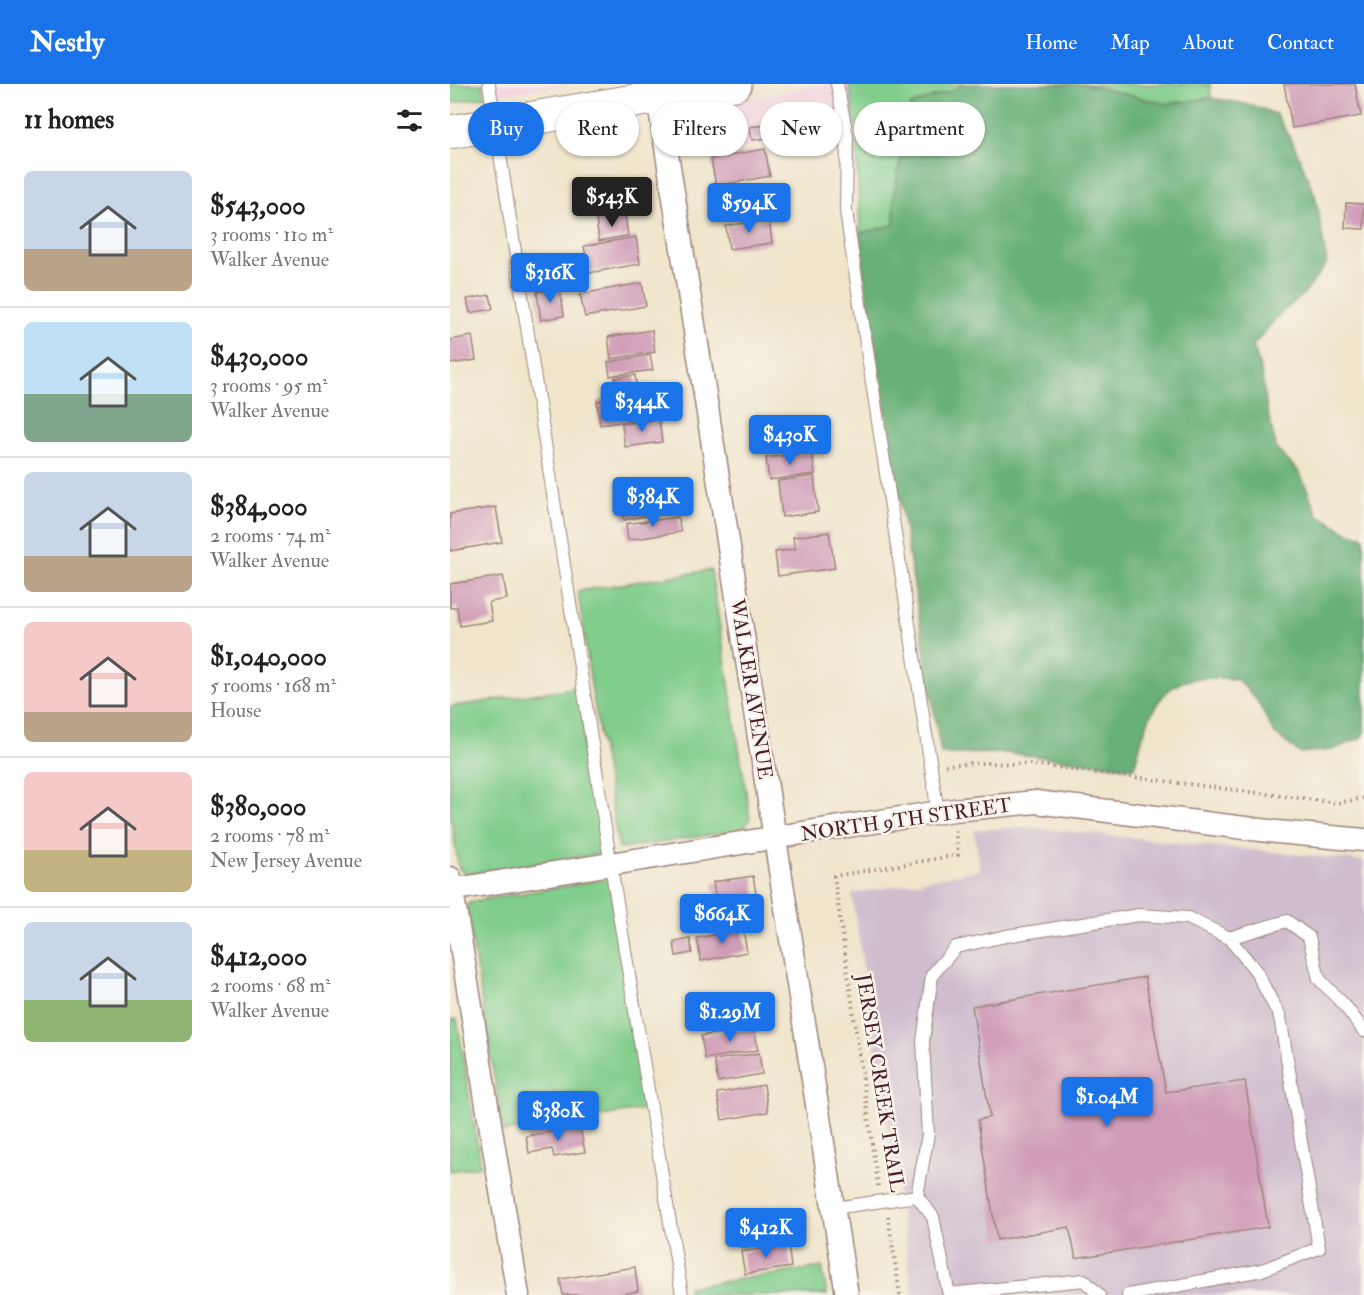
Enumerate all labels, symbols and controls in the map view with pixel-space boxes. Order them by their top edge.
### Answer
text: Nestly [30,25,104,60]
text: Home [1025,29,1077,56]
text: Map [1110,29,1150,56]
text: About [1183,29,1234,56]
text: Contact [1267,29,1334,56]
chip: Buy [468,102,544,156]
chip: Rent [556,102,639,156]
chip: Filters [651,102,748,156]
chip: New [760,102,842,156]
chip: Apartment [854,102,985,156]
text: 11 homes [24,104,114,136]
icon: filters [393,104,426,137]
pin: $543K [570,177,654,228]
pin: $594K [707,183,791,234]
text: $543K [586,184,638,209]
text: $543,000 [210,190,306,222]
text: $594K [721,190,777,215]
icon: home [72,195,144,267]
text: 3 rooms · 110 m² [210,222,333,247]
text: Walker Avenue [210,247,329,272]
pin: $316K [508,253,592,304]
text: $316K [525,260,575,285]
text: $430,000 [210,341,308,373]
icon: home [72,346,144,418]
text: 3 rooms · 95 m² [210,373,328,398]
pin: $344K [600,382,684,433]
text: $344K [615,389,669,414]
text: Walker Avenue [210,398,329,423]
pin: $430K [748,415,832,466]
text: $430K [763,422,817,447]
pin: $384K [611,477,695,528]
text: $384K [626,484,680,509]
text: $384,000 [210,491,308,523]
icon: home [72,496,144,568]
text: 2 rooms · 74 m² [210,523,331,548]
text: Walker Avenue [210,548,329,573]
street label: WALKER AVENUE [725,596,778,781]
text: $1,040,000 [210,641,327,673]
icon: home [72,646,144,718]
text: 5 rooms · 168 m² [210,673,336,698]
text: House [210,698,261,723]
text: $380,000 [210,791,306,823]
street label: NORTH 9TH STREET [799,792,1013,847]
icon: home [72,796,144,868]
text: 2 rooms · 78 m² [210,823,330,848]
text: New Jersey Avenue [210,848,362,873]
pin: $664K [680,894,764,945]
text: $664K [694,901,750,926]
text: $412,000 [210,941,307,973]
icon: home [72,946,144,1018]
street label: JERSEY CREEK TRAIL [851,971,910,1195]
text: 2 rooms · 68 m² [210,973,331,998]
pin: $1.29M [681,992,779,1043]
text: Walker Avenue [210,998,329,1023]
text: $1.29M [699,999,761,1024]
pin: $1.04M [1058,1077,1156,1128]
text: $1.04M [1076,1084,1138,1109]
pin: $380K [516,1091,600,1142]
text: $380K [532,1098,584,1123]
pin: $412K [724,1208,808,1259]
text: $412K [739,1215,793,1240]

